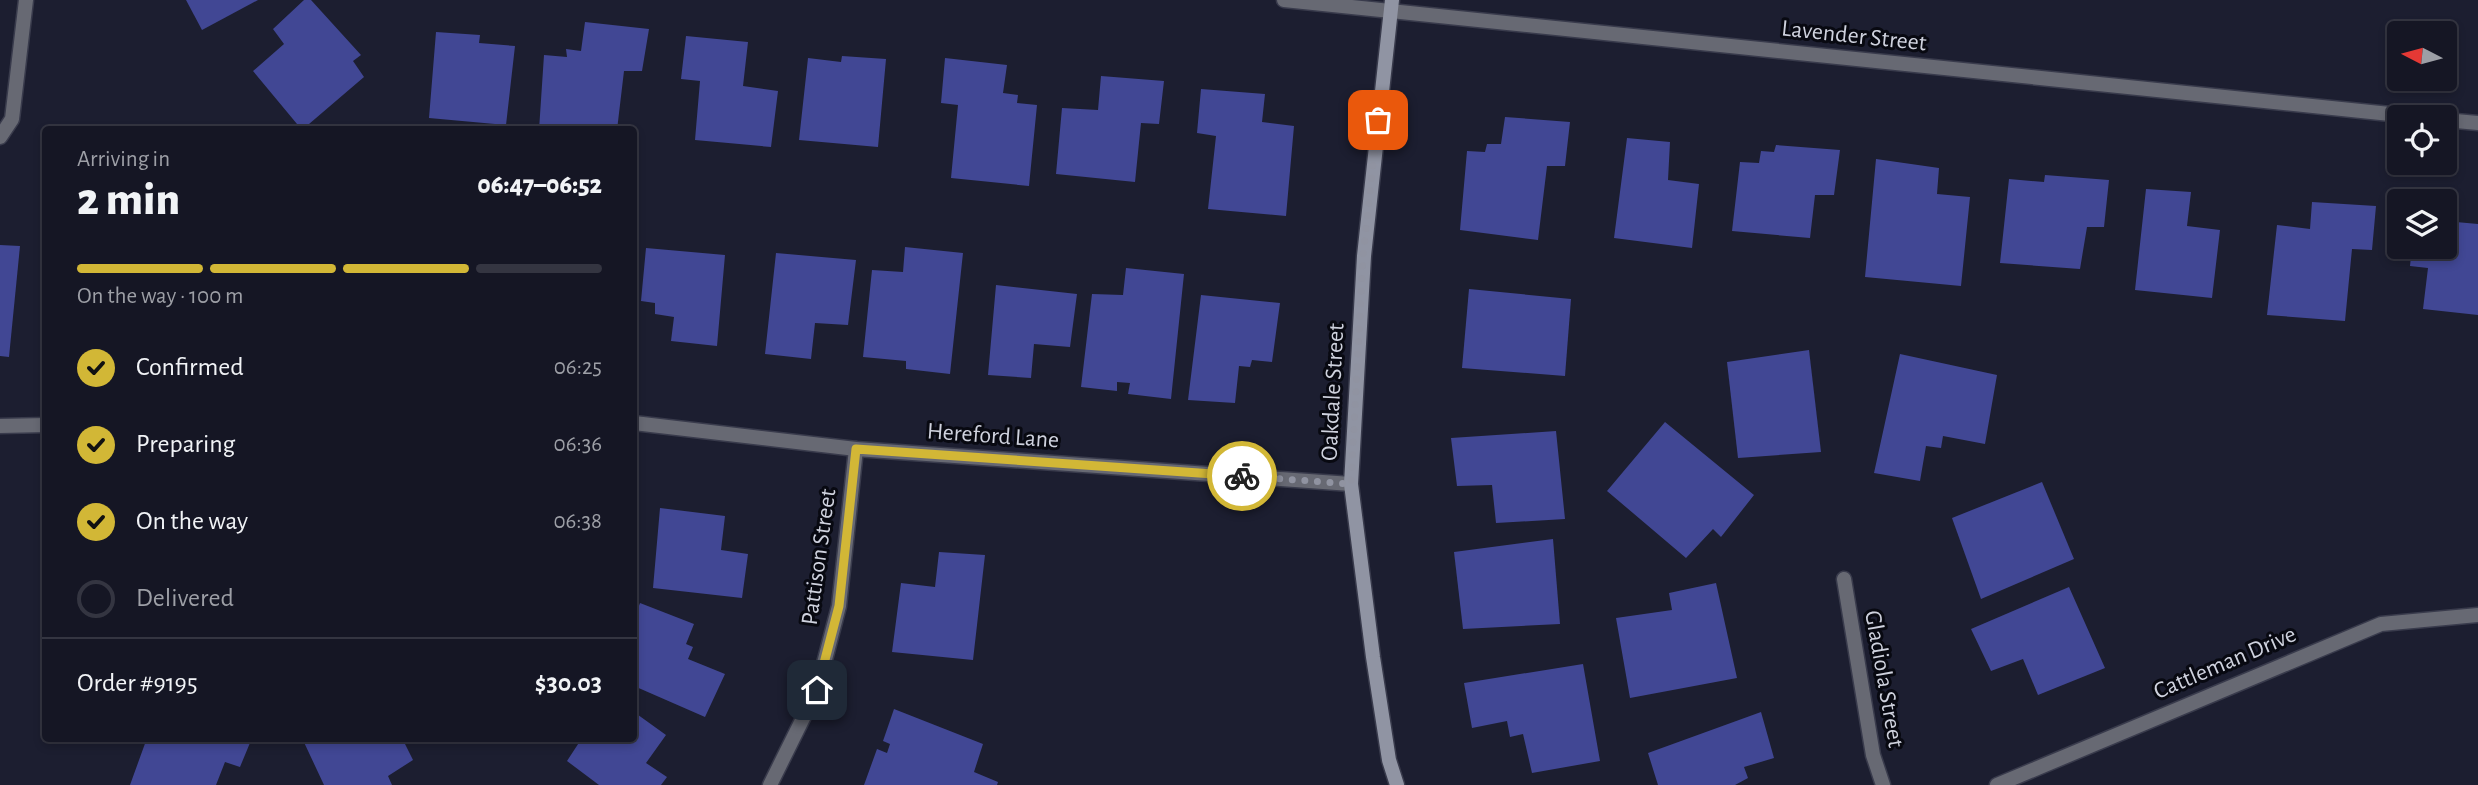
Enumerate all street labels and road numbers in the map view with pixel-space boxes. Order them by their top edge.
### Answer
street label: Lavender Street [1780,16,1928,56]
street label: Oakdale Street [1317,322,1349,461]
street label: Hereford Lane [926,419,1060,453]
street label: Pattison Street [798,487,840,627]
street label: Gladiola Street [1860,609,1908,750]
street label: Cattleman Drive [2150,622,2300,704]

